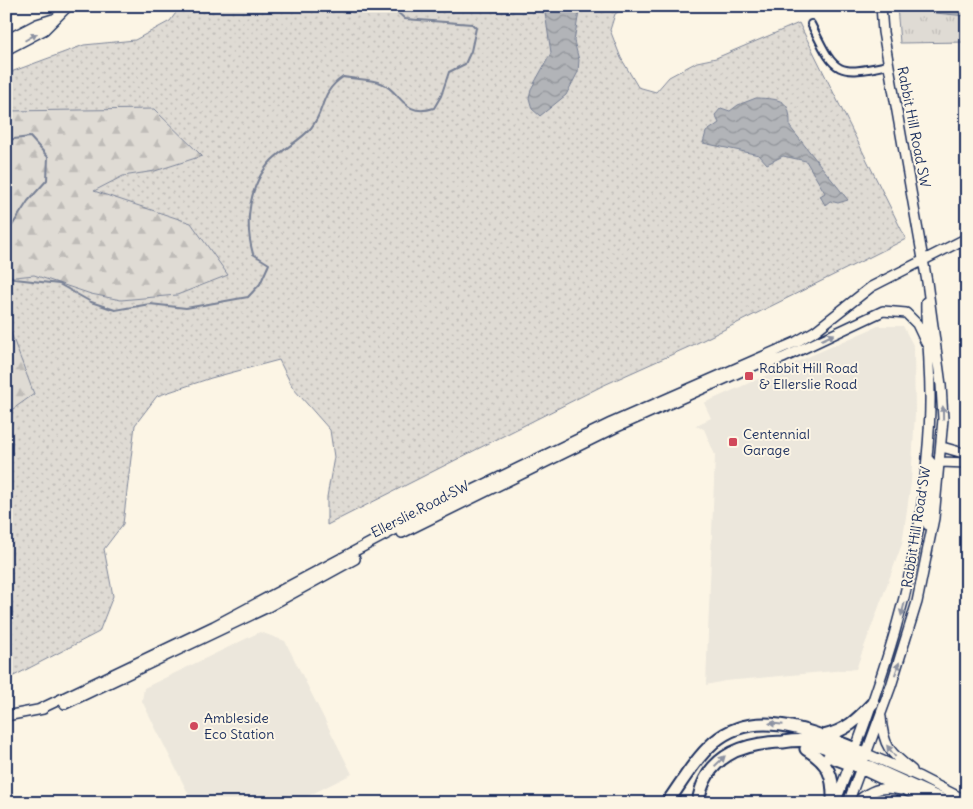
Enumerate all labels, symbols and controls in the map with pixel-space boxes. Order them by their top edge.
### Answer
one-way arrow [24,33,39,41]
street label: Rabbit Hill Road SW [893,65,935,189]
one-way arrow [821,333,835,341]
place label: Rabbit Hill Road & Ellerslie Road [759,359,858,393]
marker: Rabbit Hill Road & Ellerslie Road [743,370,755,382]
one-way arrow [939,405,947,421]
place label: Centennial Garage [743,425,810,459]
marker: Centennial Garage [727,436,739,448]
street label: Rabbit Hill Road SW [897,465,935,589]
street label: Ellerslie Road SW [368,476,472,542]
one-way arrow [898,602,906,617]
one-way arrow [893,661,901,676]
place label: Ambleside Eco Station [204,709,274,743]
marker: Ambleside Eco Station [188,720,200,732]
one-way arrow [768,720,784,728]
one-way arrow [886,744,896,758]
one-way arrow [714,755,726,767]

